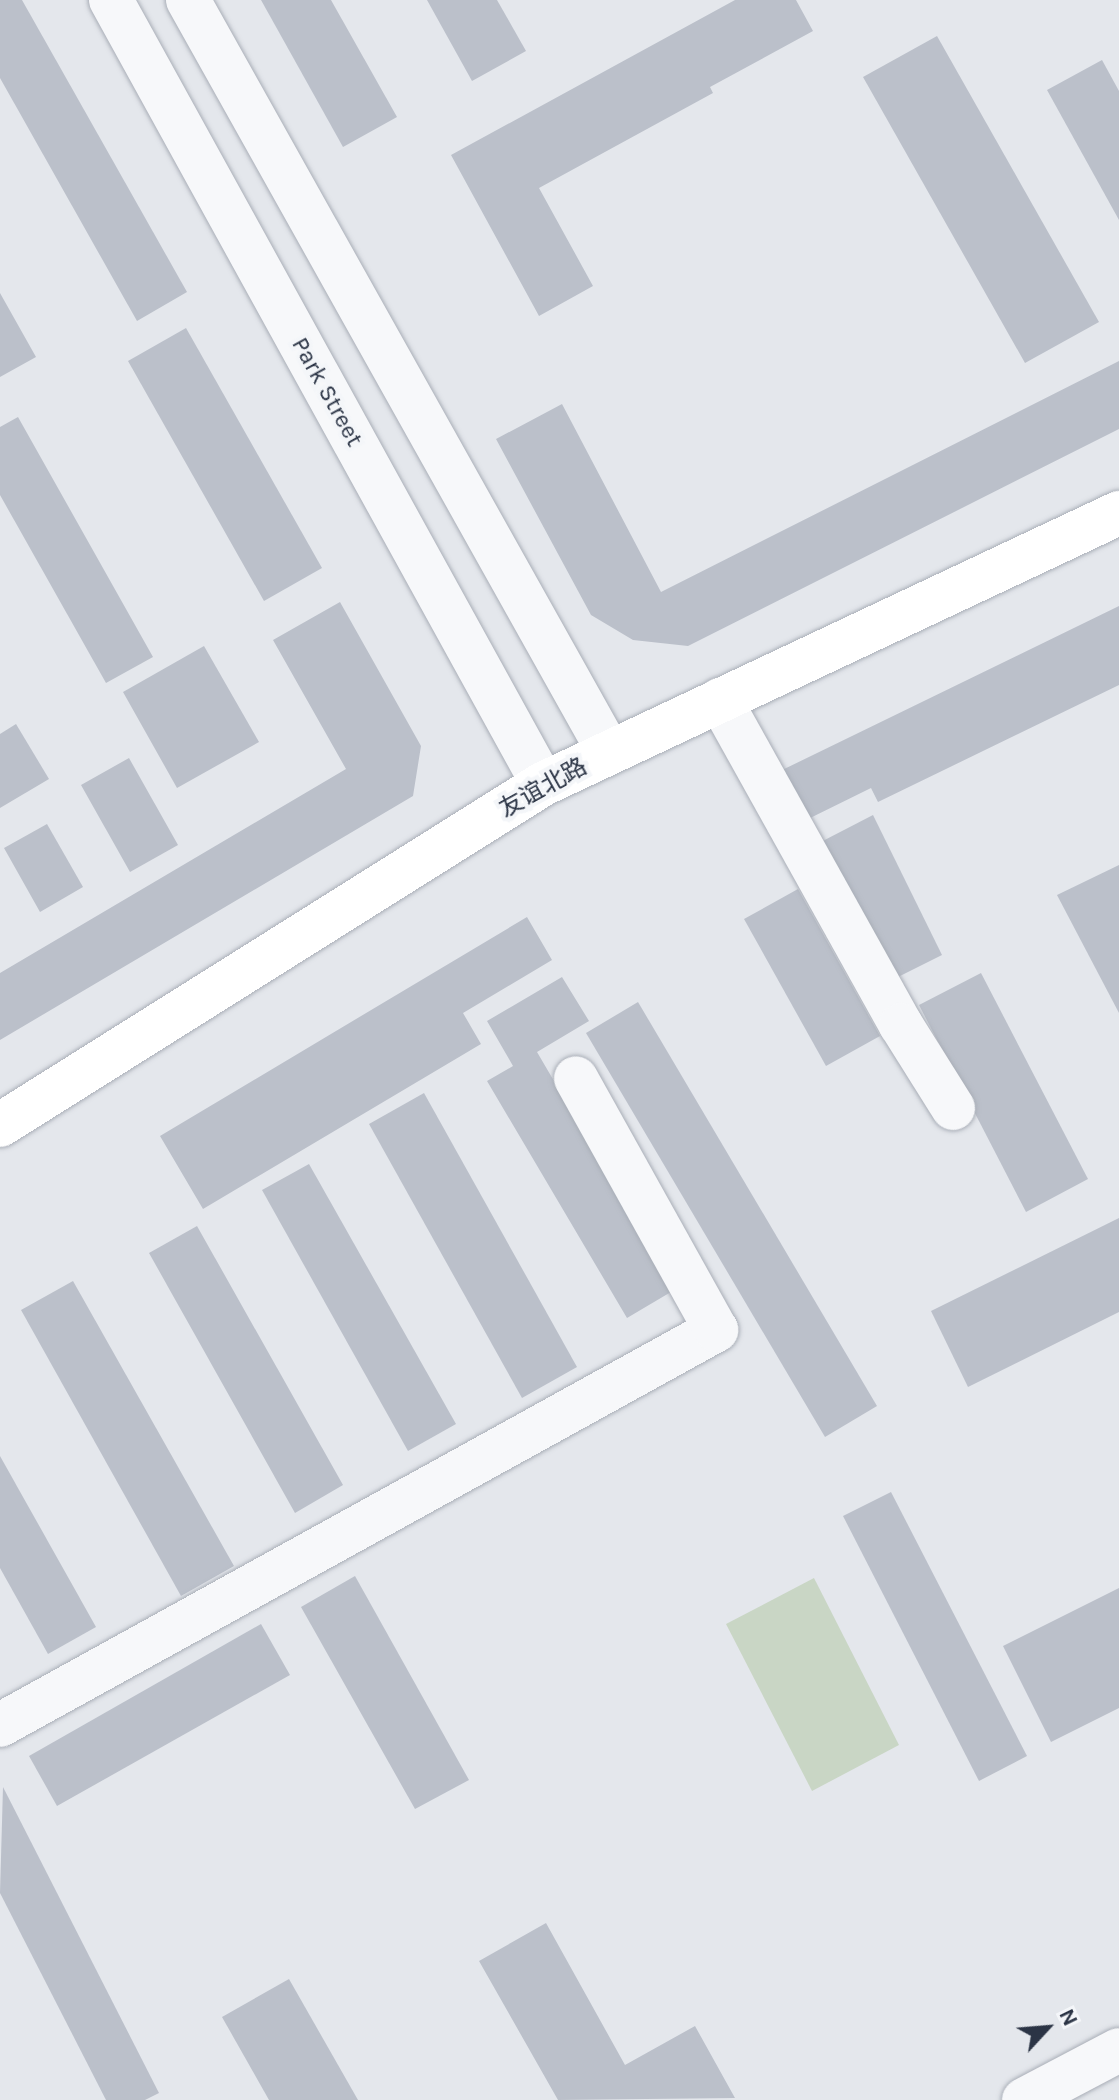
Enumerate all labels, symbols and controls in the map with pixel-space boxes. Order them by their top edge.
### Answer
street label: Park Street [285,332,369,452]
street label: 友谊北路 [494,752,592,824]
north arrow [1007,1988,1087,2068]
text: N [1053,2005,1084,2030]

